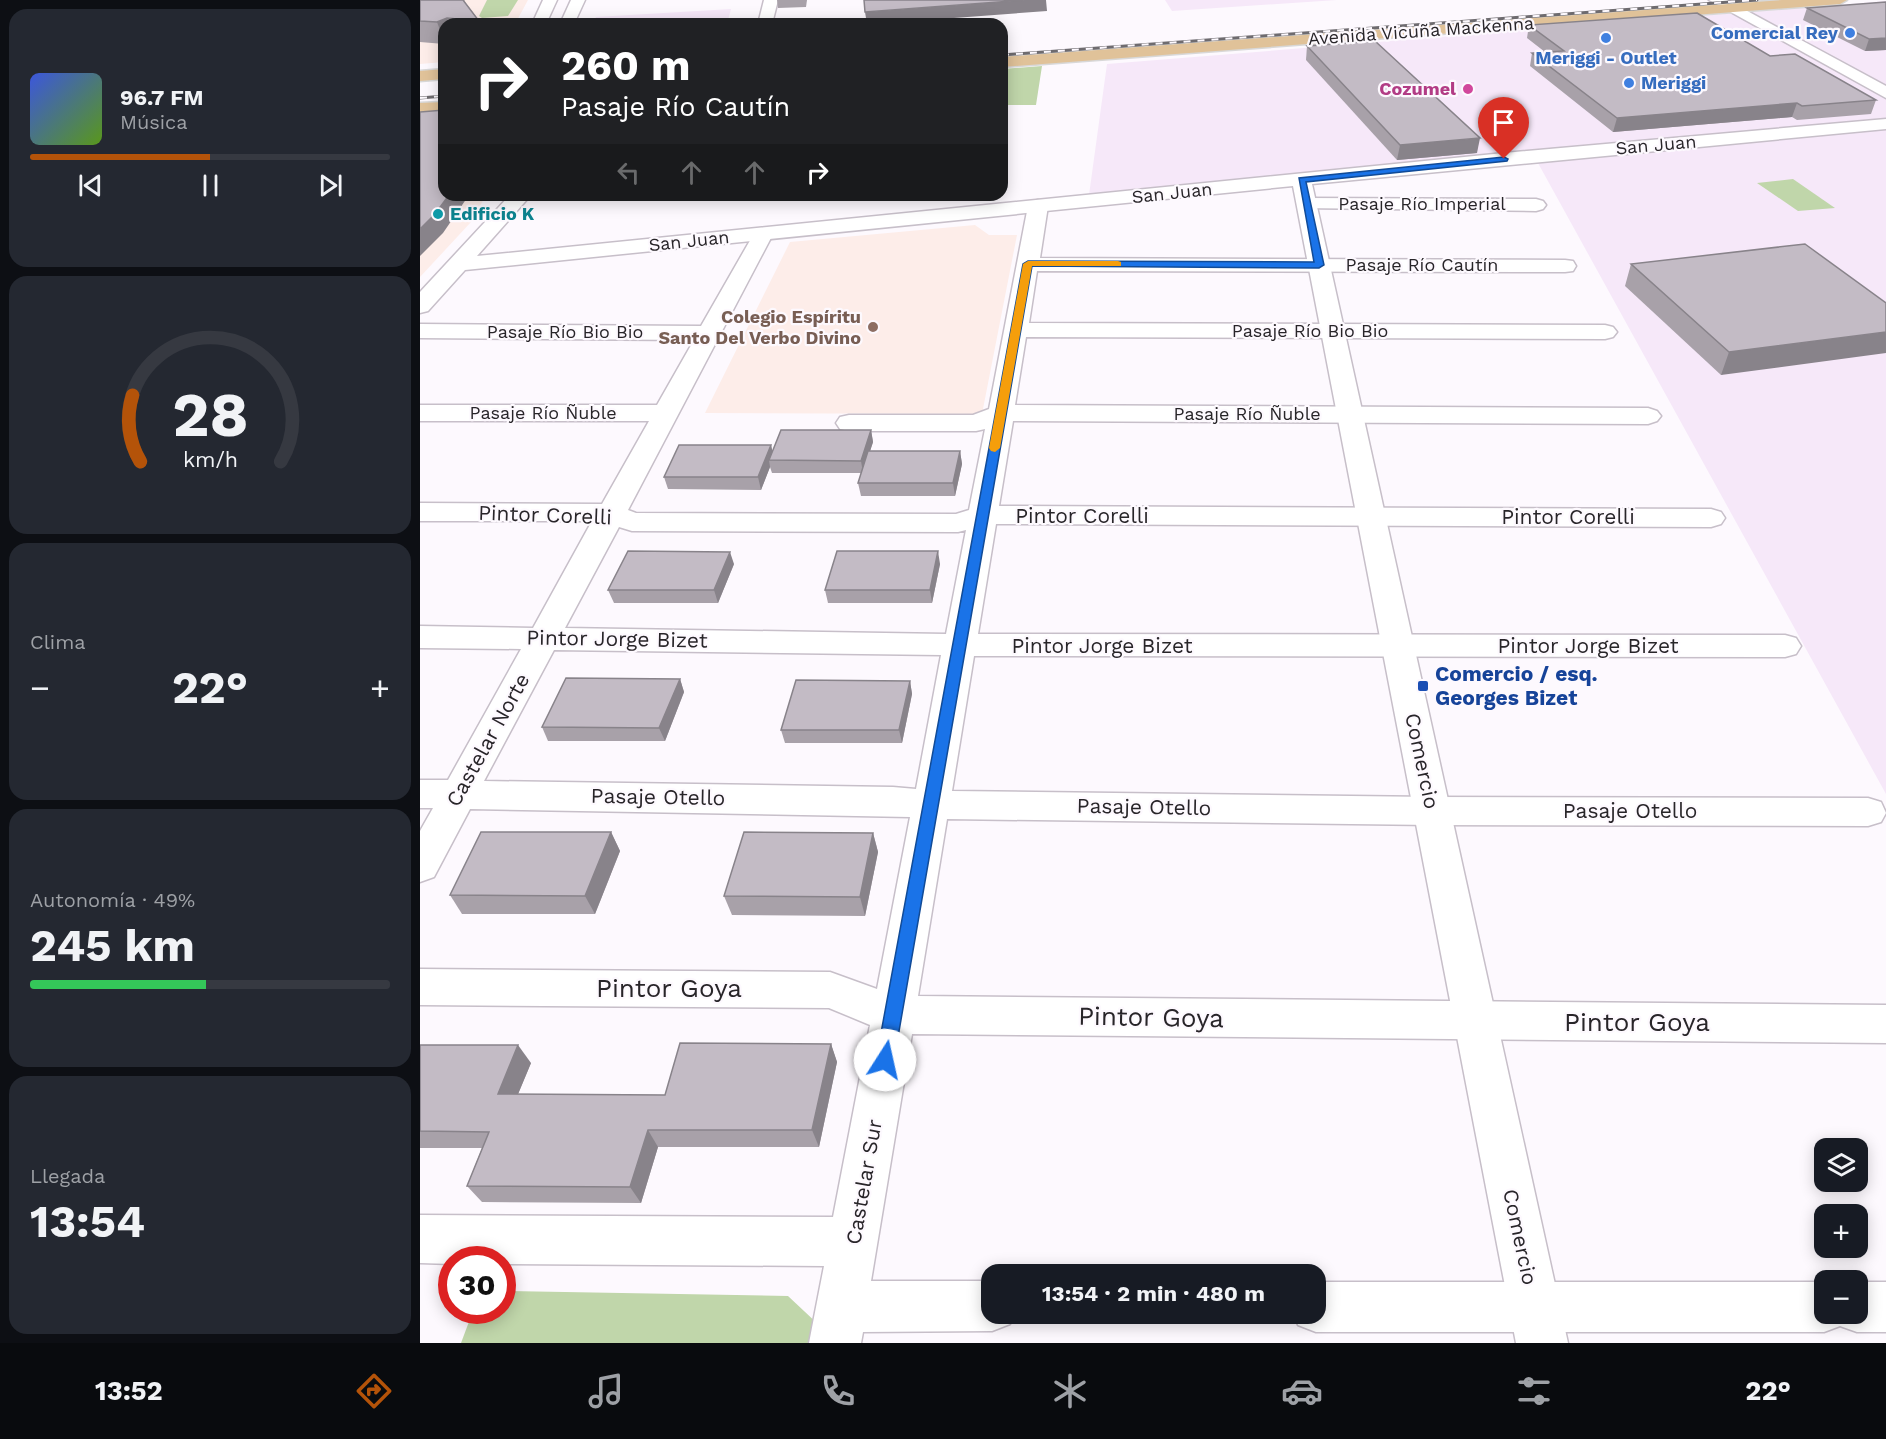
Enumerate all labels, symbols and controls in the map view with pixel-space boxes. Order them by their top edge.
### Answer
street label: Avenida Vicuña Mackenna [1307,12,1535,49]
place label: Comercial Rey [1711,22,1839,43]
marker: Comercial Rey [1843,26,1857,40]
marker: Meriggi - Outlet [1599,31,1613,45]
text: 260 m [561,41,691,90]
icon: right [462,42,540,120]
place label: Meriggi - Outlet [1535,47,1677,68]
place label: Meriggi [1641,72,1706,93]
marker: Meriggi [1622,76,1636,90]
place label: Cozumel [1379,78,1456,99]
marker: Cozumel [1461,82,1475,96]
text: 96.7 FM [120,85,204,110]
text: Pasaje Río Cautín [561,91,790,123]
pin [1478,97,1529,159]
icon: arrive [1487,106,1520,139]
text: Música [120,110,188,134]
street label: San Juan [1615,131,1697,158]
icon: left [612,156,645,189]
icon: ahead [675,156,708,189]
icon: ahead [738,156,771,189]
icon: right [801,156,834,189]
icon: previous [74,169,107,202]
icon: pause [194,169,227,202]
icon: next [314,169,347,202]
street label: San Juan [1131,178,1213,207]
street label: Pasaje Río Imperial [1338,193,1506,214]
place label: Edificio K [450,203,535,224]
marker: Edificio K [431,207,445,221]
street label: San Juan [648,226,730,255]
street label: Pasaje Río Cautín [1346,254,1498,275]
place label: Colegio Espíritu Santo Del Verbo Divino [658,306,861,348]
marker: Colegio Espíritu Santo Del Verbo Divino [866,320,880,334]
street label: Pasaje Río Bio Bio [1232,320,1388,341]
street label: Pasaje Río Bio Bio [487,321,643,342]
text: 28 [172,378,248,451]
street label: Pasaje Río Ñuble [469,402,617,423]
street label: Pasaje Río Ñuble [1173,403,1321,424]
text: km/h [182,447,238,472]
street label: Pintor Corelli [478,500,612,529]
street label: Pintor Corelli [1015,503,1149,528]
street label: Pintor Corelli [1501,504,1635,529]
street label: Pintor Jorge Bizet [526,624,708,653]
text: Clima [30,630,86,654]
street label: Pintor Jorge Bizet [1011,633,1193,658]
street label: Pintor Jorge Bizet [1497,633,1679,658]
text: 22° [172,661,248,714]
place label: Comercio / esq. Georges Bizet [1435,661,1598,710]
text: − [30,668,50,707]
text: + [370,668,390,707]
street label: Castelar Norte [441,669,535,811]
marker: Comercio / esq. Georges Bizet [1416,679,1430,693]
street label: Comercio [1400,711,1445,811]
street label: Pasaje Otello [591,783,726,810]
street label: Pasaje Otello [1077,793,1212,820]
street label: Pasaje Otello [1563,798,1697,823]
text: Autonomía · 49% [30,888,195,912]
text: 245 km [30,919,195,972]
street label: Pintor Goya [596,973,742,1003]
street label: Pintor Goya [1078,1001,1224,1033]
street label: Pintor Goya [1564,1007,1710,1037]
position arrow [853,1028,917,1092]
street label: Castelar Sur [840,1117,887,1246]
map controls [1814,1138,1868,1324]
button: layers [1814,1138,1868,1192]
text: Llegada [30,1164,105,1188]
street label: Comercio [1498,1187,1543,1287]
text: 13:54 [30,1195,145,1248]
button: + [1814,1204,1868,1258]
speed limit sign: 30 [438,1246,516,1324]
button: − [1814,1270,1868,1324]
text: 13:54 · 2 min · 480 m [1042,1281,1265,1306]
icon: directions [353,1370,395,1412]
icon: music [585,1370,627,1412]
icon: phone [817,1370,859,1412]
icon: climate [1049,1370,1091,1412]
icon: car [1281,1370,1323,1412]
icon: filters [1513,1370,1555,1412]
text: 13:52 [95,1375,163,1407]
text: 22° [1745,1375,1791,1407]

